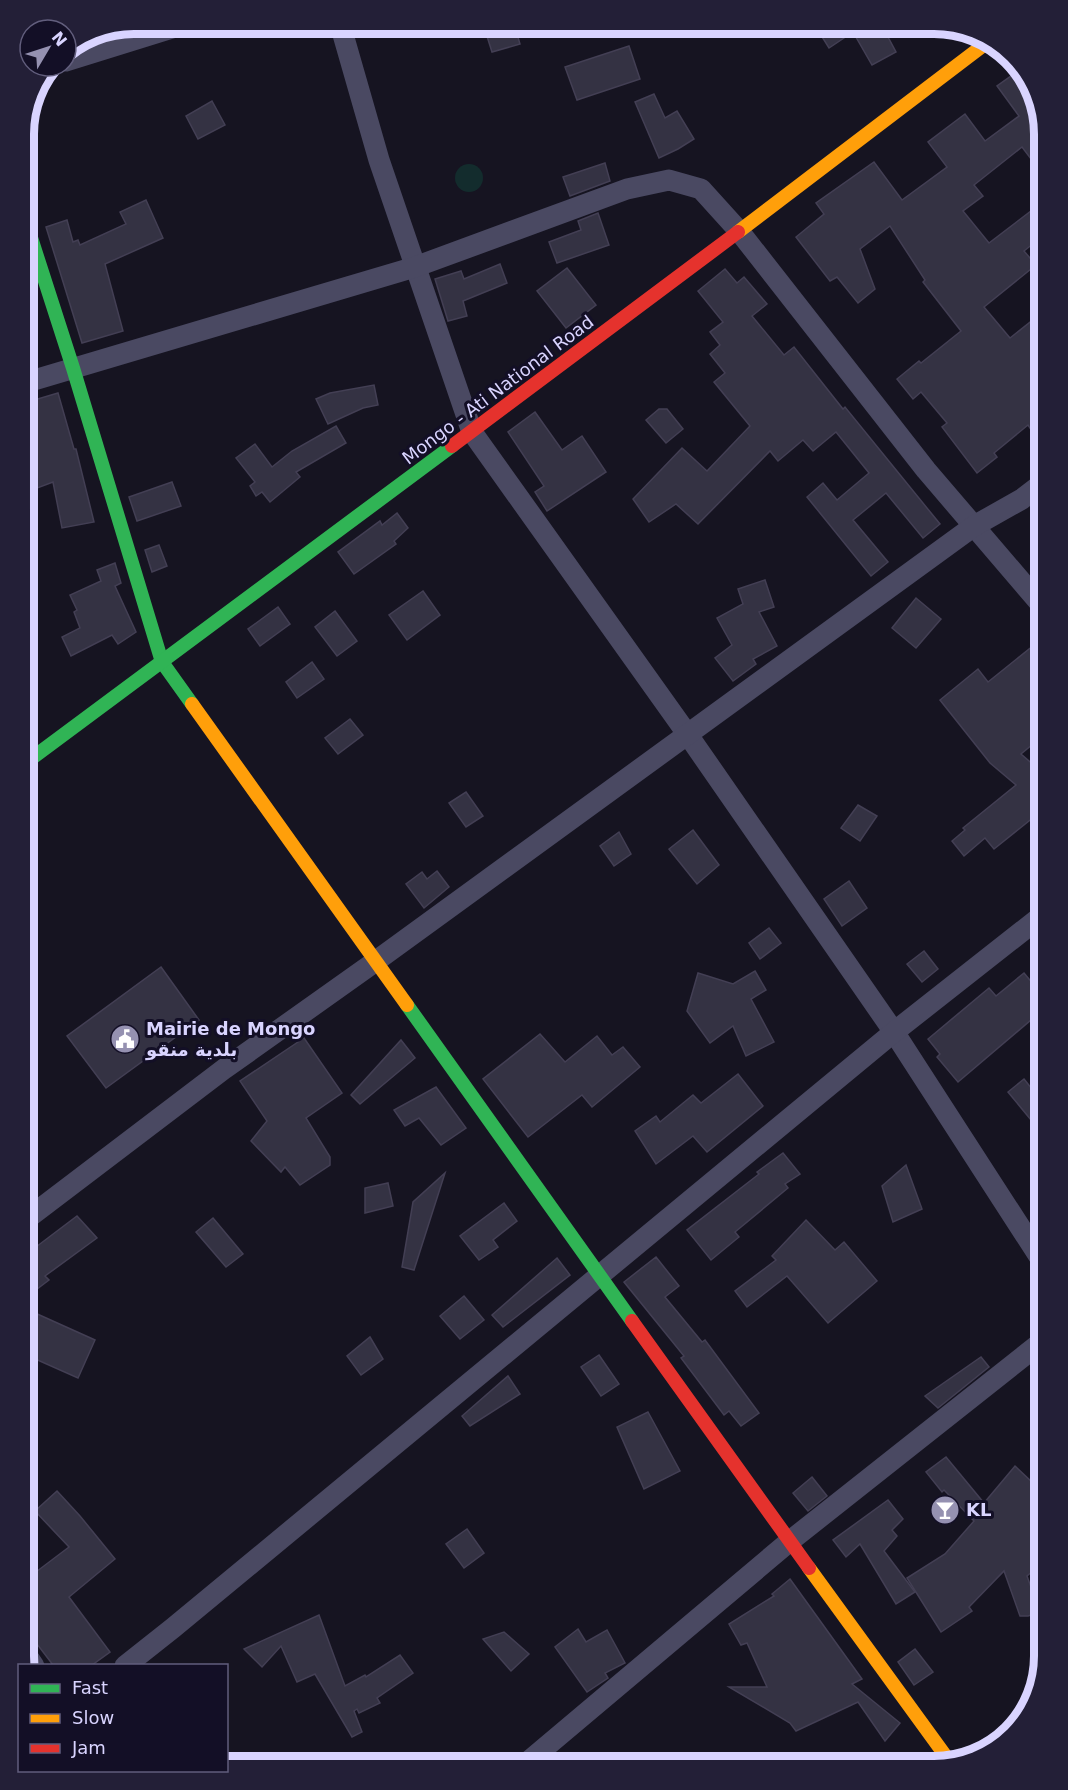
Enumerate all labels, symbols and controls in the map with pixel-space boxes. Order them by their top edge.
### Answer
north arrow [18,18,78,78]
text: N [48,28,71,50]
street label: Mongo - Ati National Road [398,311,597,468]
place label: Mairie de Mongo بلدية منقو [145,1018,315,1061]
public building icon: Mairie de Mongo بلدية منقو [109,1023,141,1055]
bar icon: KL [929,1494,961,1526]
place label: KL [966,1499,991,1520]
legend [18,1664,228,1772]
text: Fast [72,1677,108,1698]
text: Slow [72,1707,114,1728]
text: Jam [71,1737,106,1758]

